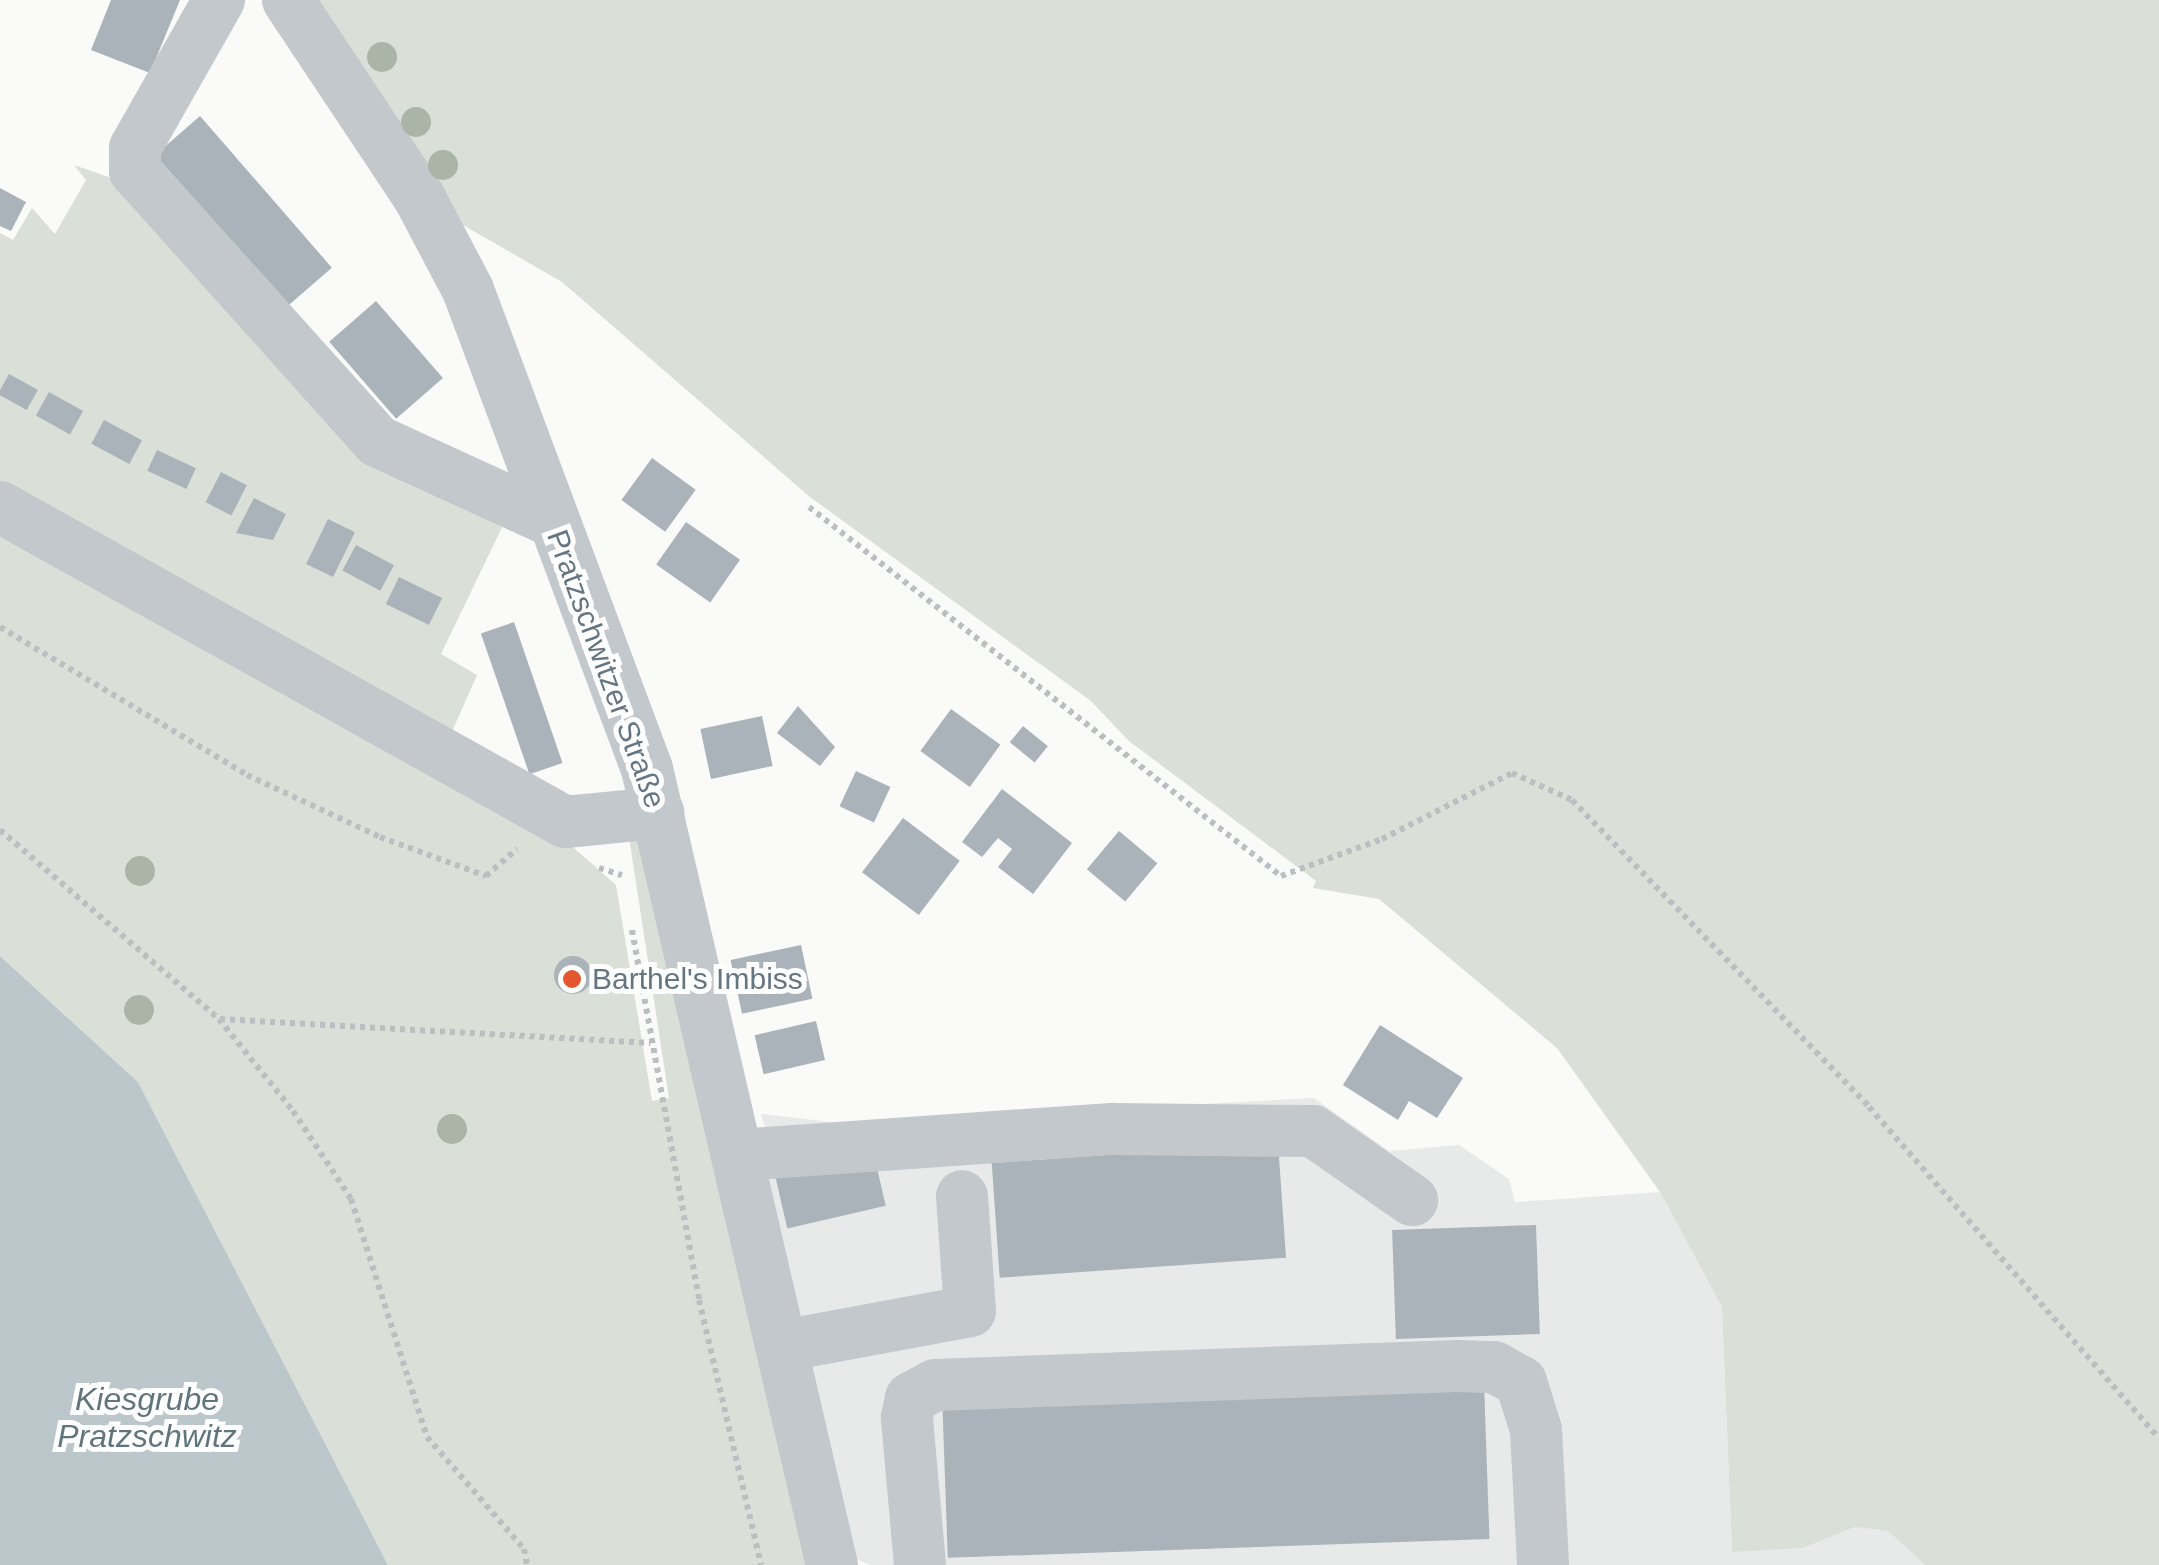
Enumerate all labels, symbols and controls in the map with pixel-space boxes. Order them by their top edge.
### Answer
street label: Pratzschwitzer Straße [539,525,673,813]
place label: Barthel's Imbiss [592,961,803,997]
marker: Barthel's Imbiss [561,968,583,990]
water label: Kiesgrube Pratzschwitz [57,1381,237,1456]

